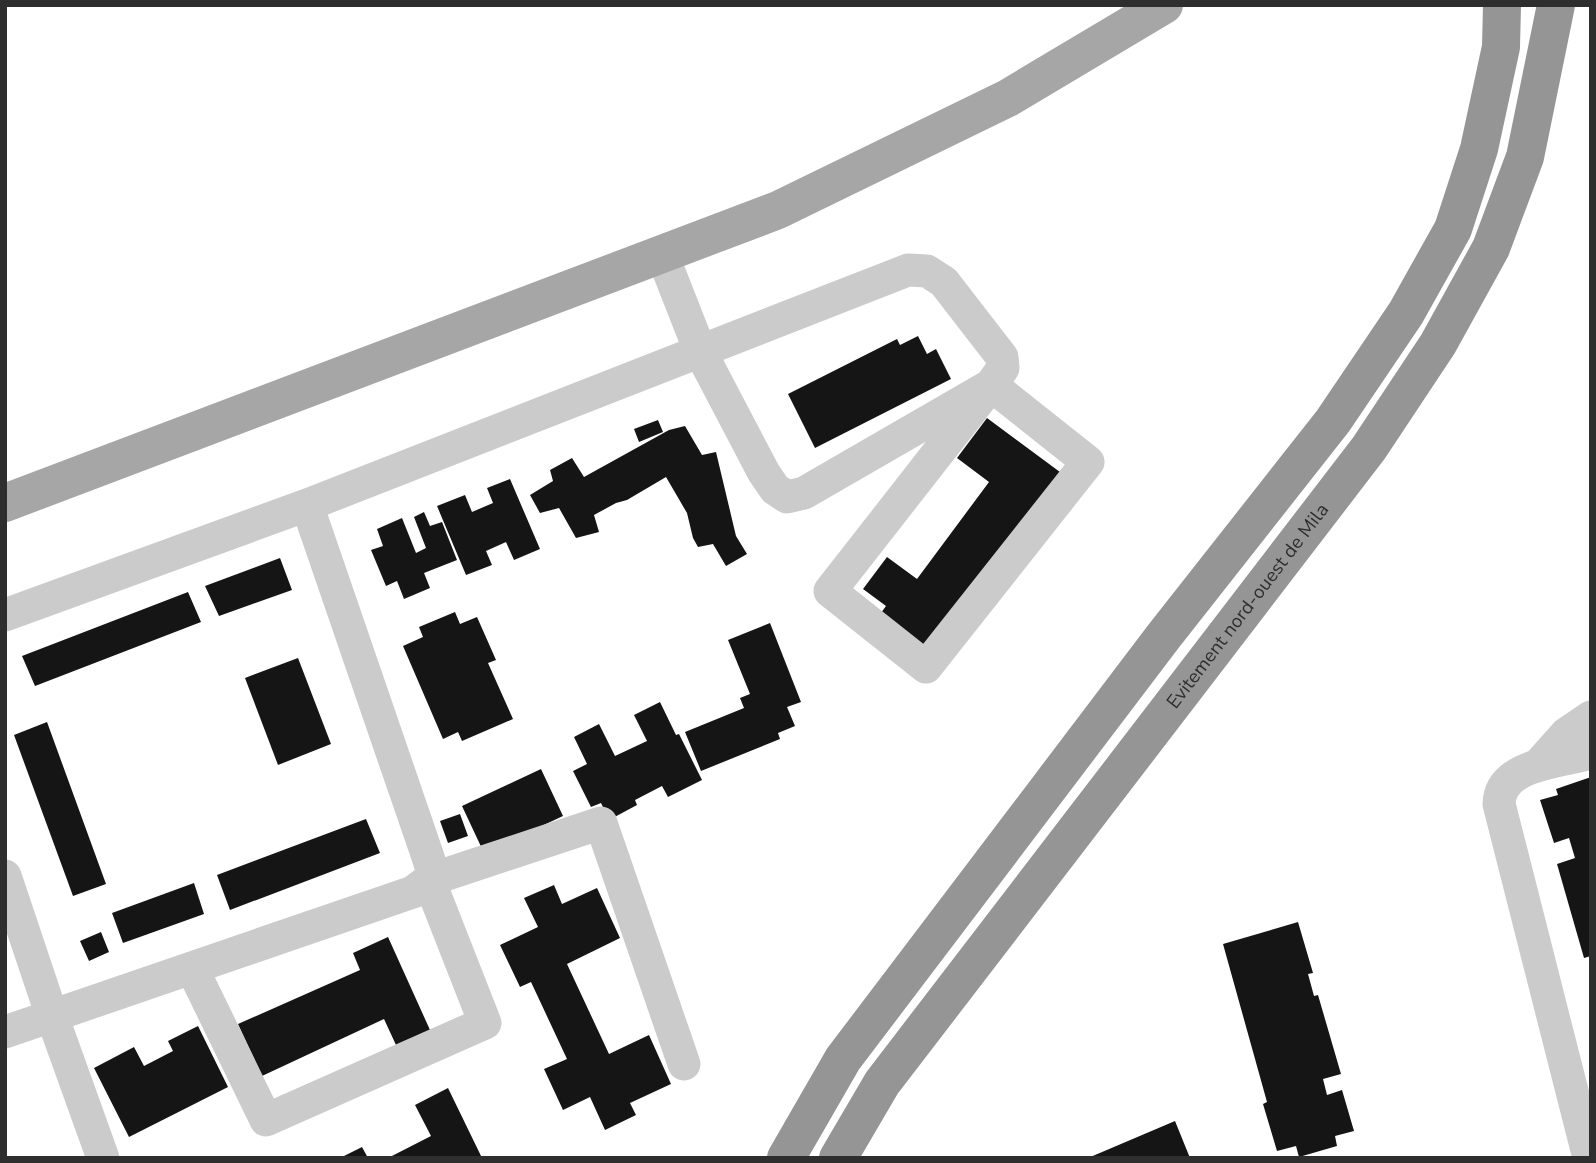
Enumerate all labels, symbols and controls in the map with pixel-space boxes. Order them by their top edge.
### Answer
street label: Evitement nord-ouest de Mila [1161,498,1335,714]

